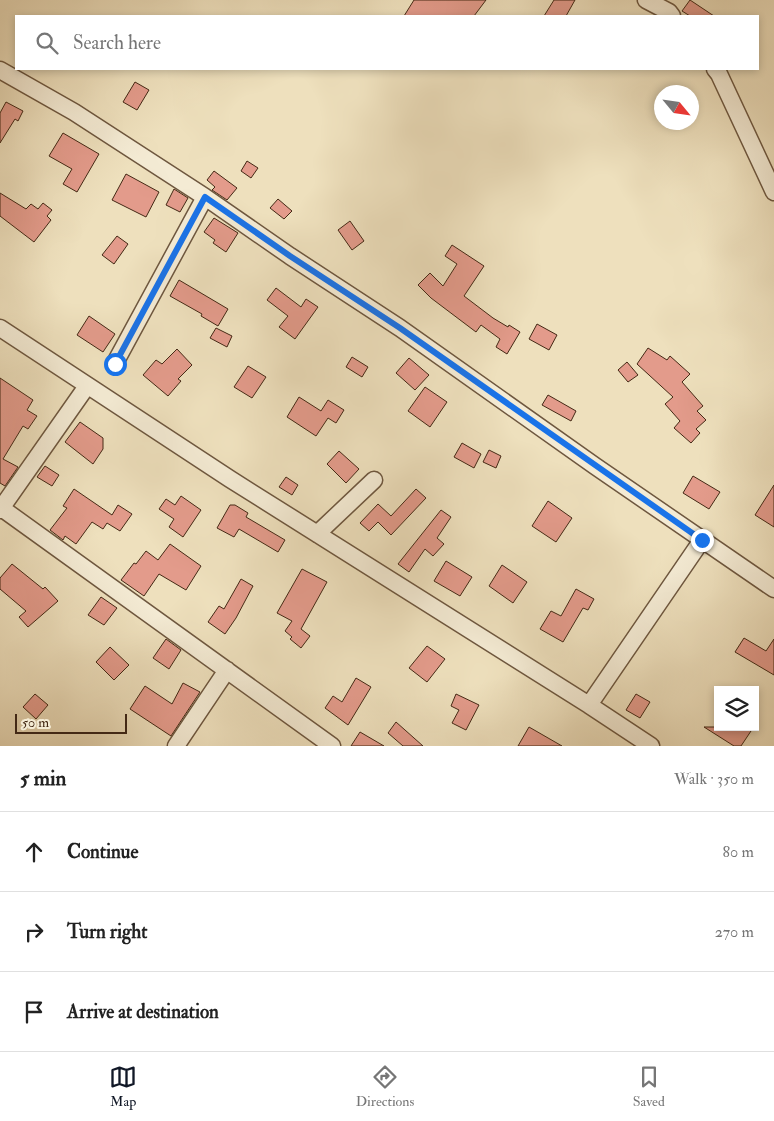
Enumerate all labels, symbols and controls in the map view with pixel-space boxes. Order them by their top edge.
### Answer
search box [15,15,759,70]
icon: search [33,29,61,57]
text: Search here [73,31,161,55]
north arrow [654,85,699,130]
route start [104,353,127,376]
route end [691,529,714,552]
map controls [714,686,759,731]
button: layers [714,686,759,731]
scale bar [15,711,128,734]
text: 50 m [22,714,49,731]
text: 5 min [20,765,66,792]
text: Walk · 350 m [674,769,754,789]
icon: ahead [20,838,48,866]
text: Continue [67,840,138,864]
text: 80 m [723,842,754,862]
icon: right [20,918,48,946]
text: Turn right [67,920,147,944]
text: 270 m [715,922,754,942]
icon: arrive [20,998,48,1026]
text: Arrive at destination [67,1000,219,1024]
tab: Map [109,1063,137,1110]
tab: Directions [356,1063,414,1110]
tab: Saved [633,1063,665,1110]

